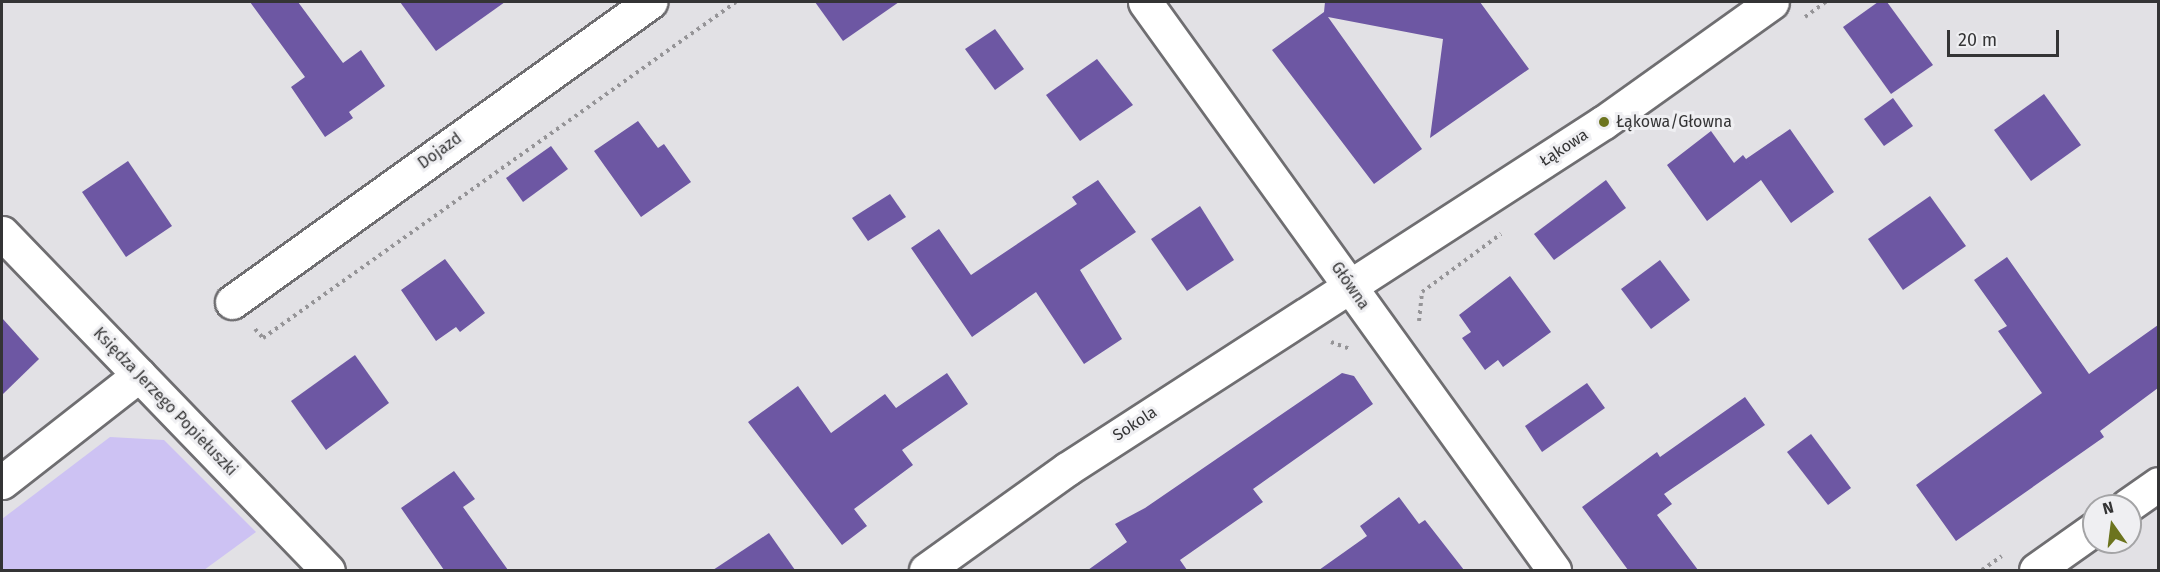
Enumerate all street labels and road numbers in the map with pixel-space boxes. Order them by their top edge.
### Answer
street label: Łąkowa [1536,125,1592,171]
street label: Dojazd [414,129,466,173]
street label: Główna [1327,258,1373,314]
street label: Księdza Jerzego Popiełuszki [89,324,241,480]
street label: Sokola [1109,403,1161,445]

